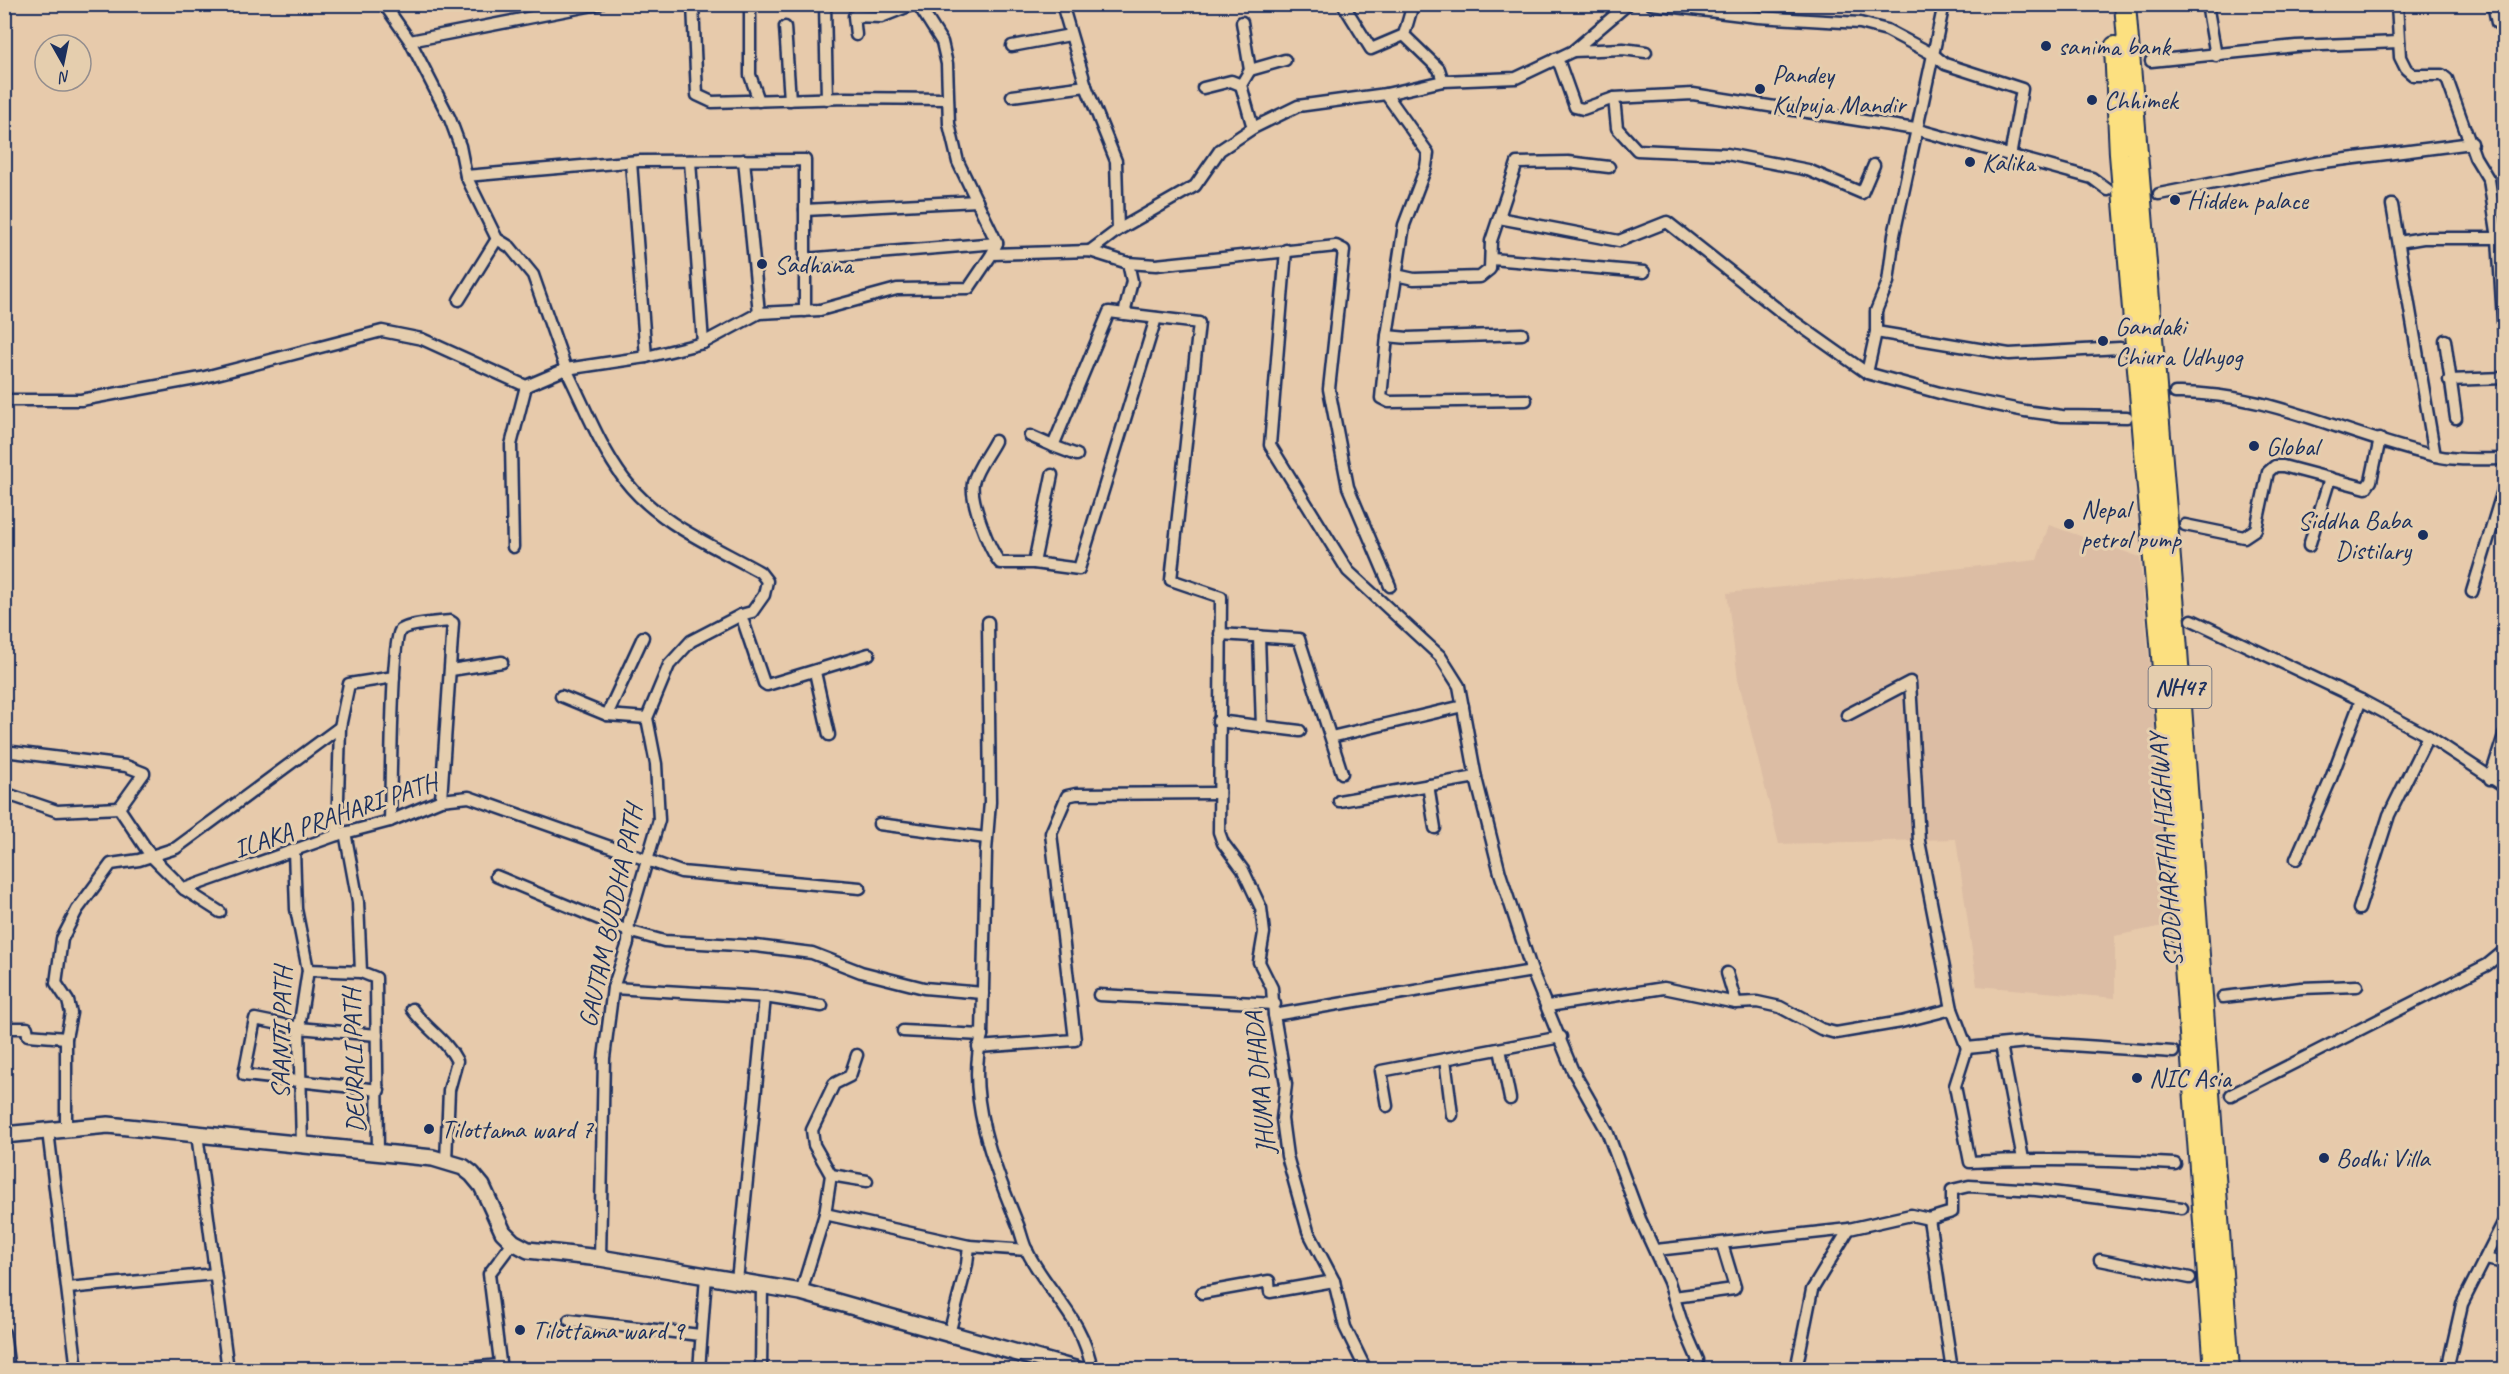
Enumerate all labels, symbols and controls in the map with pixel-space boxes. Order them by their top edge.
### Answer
place label: sanima bank [2058,30,2172,63]
north arrow [33,33,93,93]
marker: sanima bank [2039,39,2053,53]
place label: Pandey Kulpuja Mandir [1772,58,1908,121]
text: N [56,66,72,88]
marker: Pandey Kulpuja Mandir [1753,82,1767,96]
place label: Chhimek [2104,84,2180,117]
marker: Chhimek [2085,93,2099,107]
place label: Kalika [1982,146,2037,179]
marker: Kalika [1963,155,1977,169]
place label: Hidden palace [2187,184,2310,217]
marker: Hidden palace [2168,193,2182,207]
place label: Sadhana [774,248,855,281]
marker: Sadhana [755,257,769,271]
place label: Gandaki Chiura Udhyog [2115,310,2244,373]
marker: Gandaki Chiura Udhyog [2096,334,2110,348]
place label: Global [2266,430,2323,463]
marker: Global [2247,439,2261,453]
place label: Nepal petrol pump [2081,493,2182,556]
place label: Siddha Baba Distilary [2297,504,2413,567]
marker: Nepal petrol pump [2062,517,2076,531]
marker: Siddha Baba Distilary [2416,528,2430,542]
road number: NH47 [2148,666,2212,708]
street label: SIDDHARTHA HIGHWAY [2141,728,2190,968]
street label: ILAKA PRAHARI PATH [229,764,445,866]
street label: GAUTAM BUDDHA PATH [571,798,651,1030]
street label: SAANTI PATH [264,962,299,1099]
street label: DEURALI PATH [334,984,373,1134]
street label: JHUMA DHADA [1237,1008,1282,1157]
place label: NIC Asia [2149,1062,2233,1095]
marker: NIC Asia [2130,1071,2144,1085]
place label: Tilottama ward 7 [441,1113,594,1146]
marker: Tilottama ward 7 [422,1122,436,1136]
place label: Bodhi Villa [2336,1142,2431,1175]
marker: Bodhi Villa [2317,1151,2331,1165]
place label: Tilottama ward 9 [532,1314,686,1347]
marker: Tilottama ward 9 [513,1323,527,1337]

